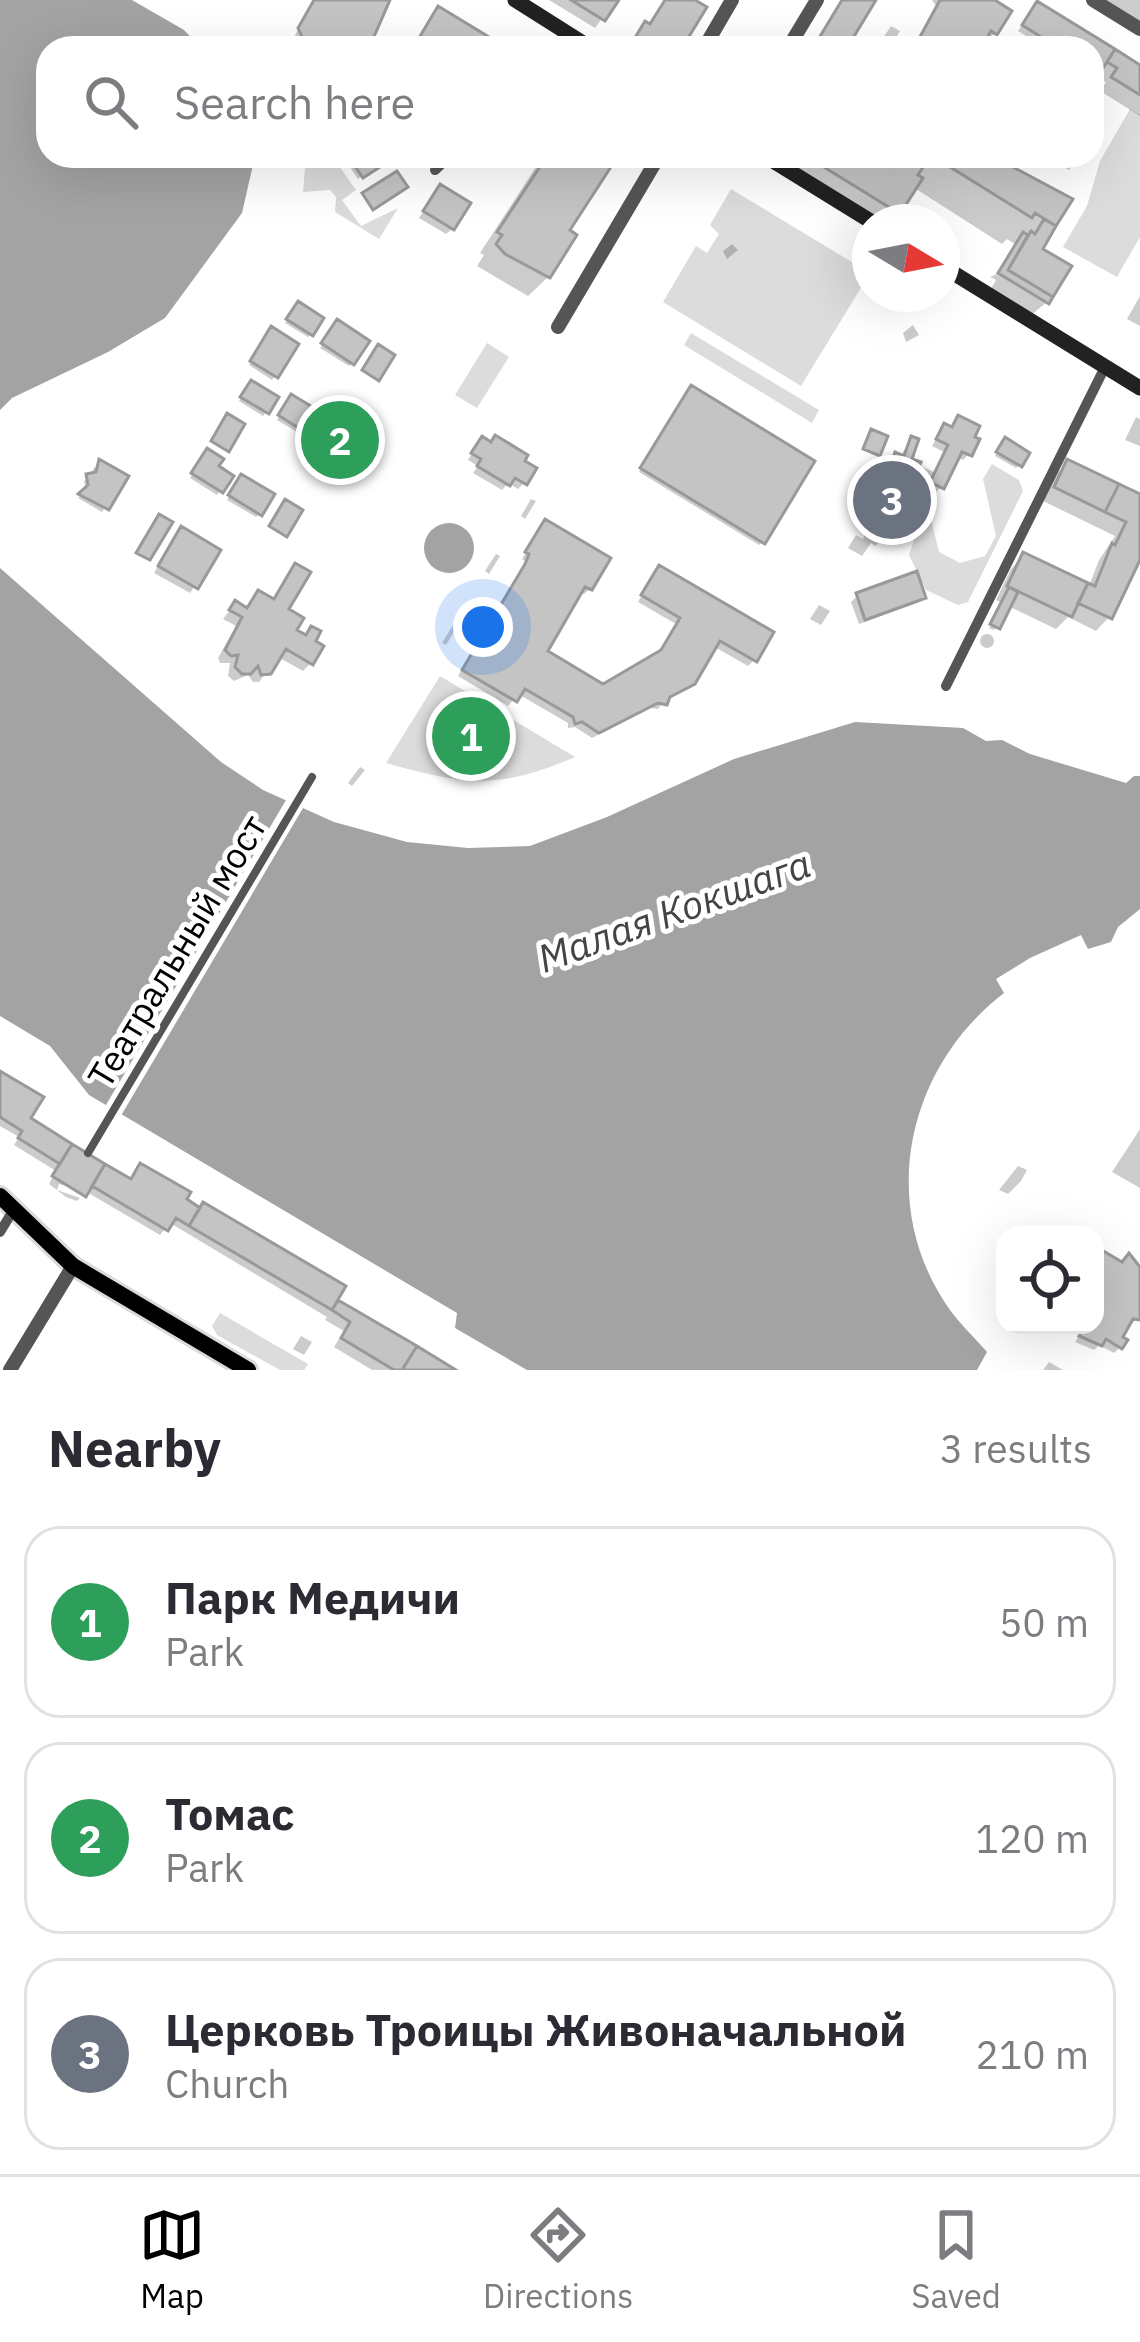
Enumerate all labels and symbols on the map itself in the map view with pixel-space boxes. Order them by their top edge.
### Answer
north arrow [852,204,960,312]
pin: 2 [301,395,379,485]
pin: 3 [853,455,931,545]
your location [453,597,513,657]
pin: 1 [432,691,510,781]
street label: Театральный мост [76,806,277,1096]
water label: Малая Кокшага [530,838,817,984]

